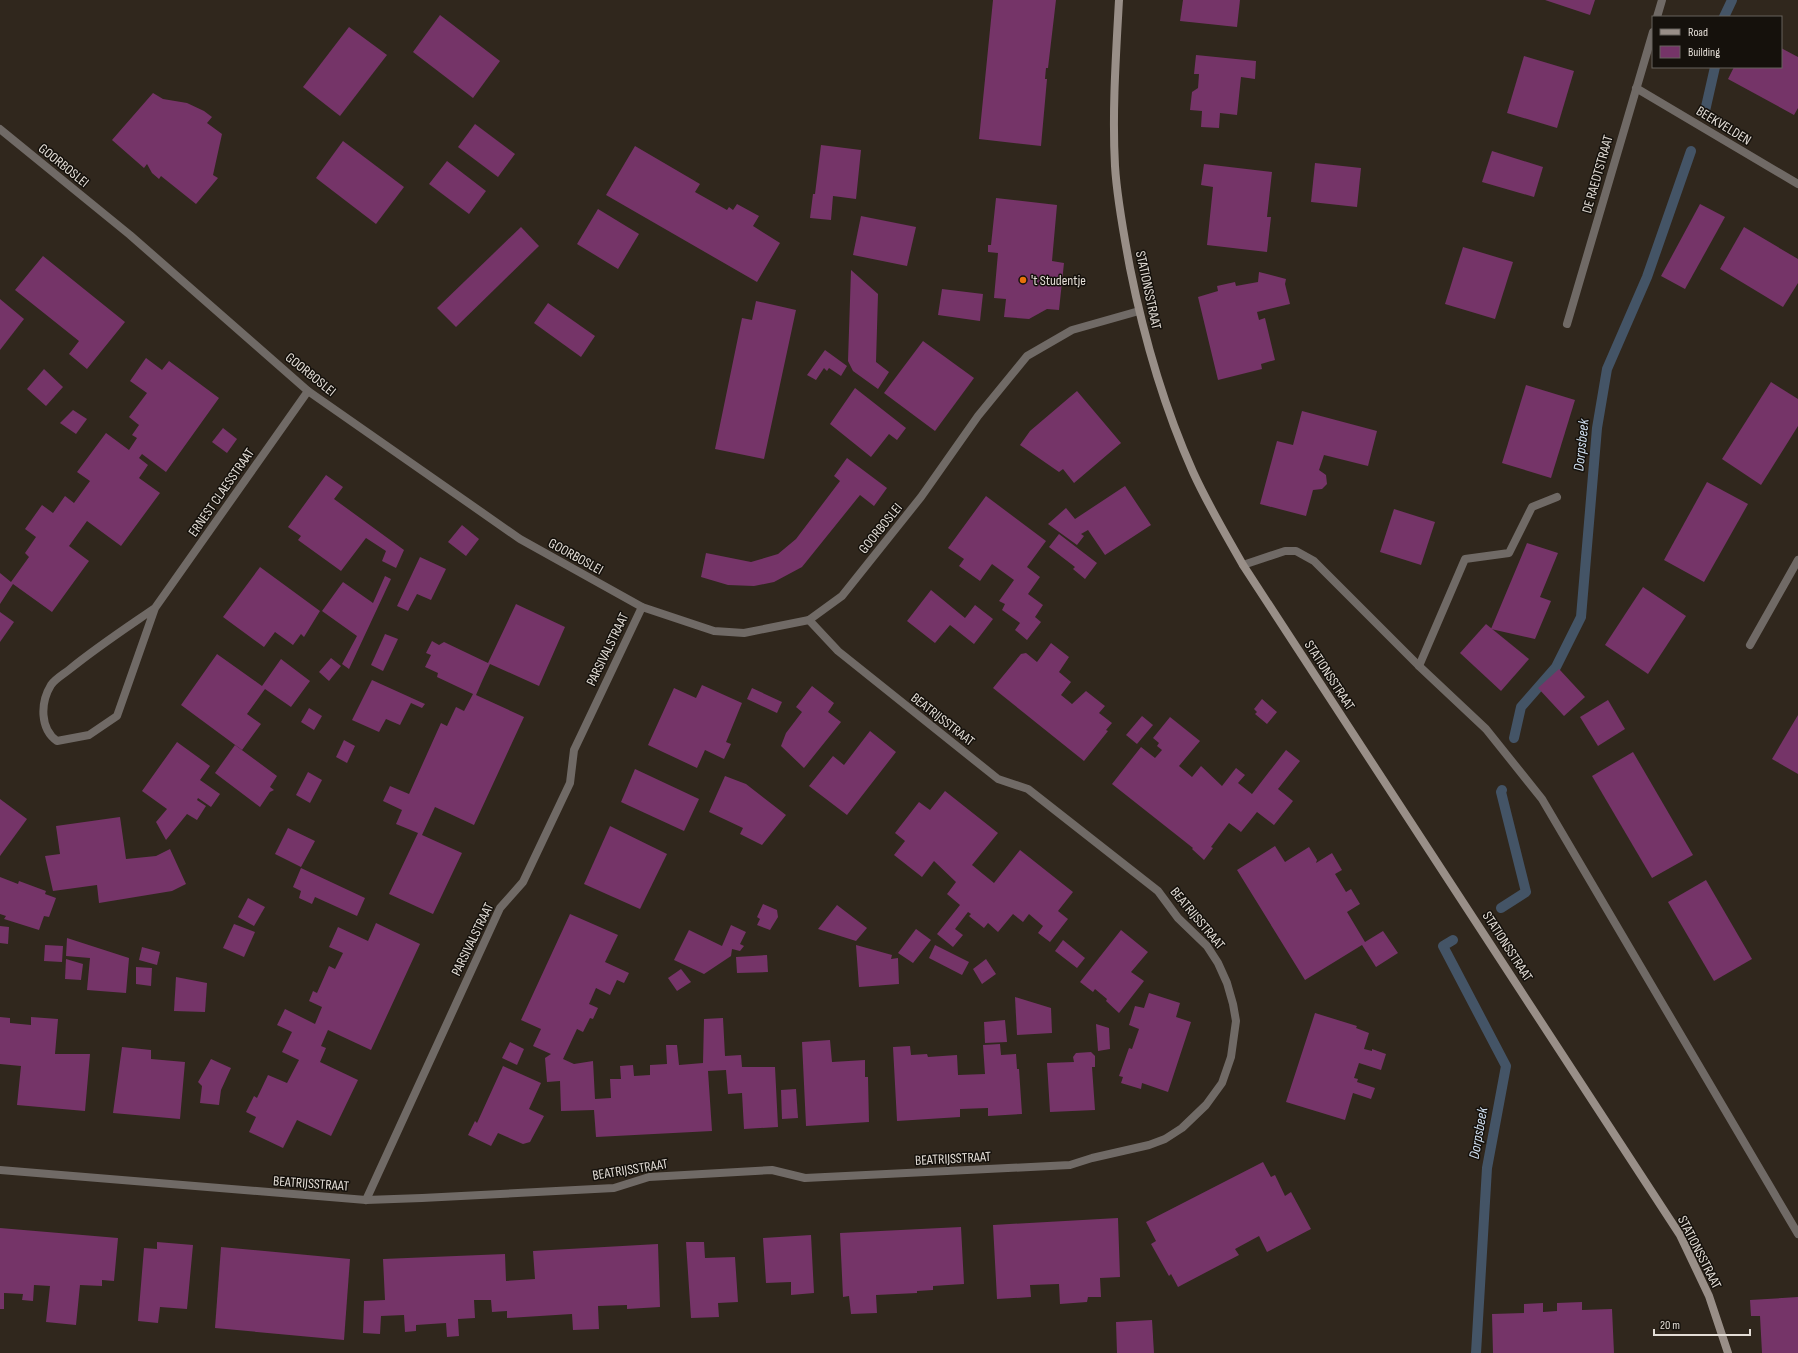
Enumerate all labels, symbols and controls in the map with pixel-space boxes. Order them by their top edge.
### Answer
legend [1652,16,1782,68]
text: Road [1688,25,1708,40]
text: Building [1688,45,1720,60]
street label: BEEKVELDEN [1693,102,1754,149]
street label: DE RAEDTSTRAAT [1578,133,1617,215]
street label: GOORBOSLEI [35,140,92,191]
street label: STATIONSSTRAAT [1132,249,1165,331]
place label: 't Studentje [1031,272,1086,289]
marker: 't Studentje [1018,275,1028,285]
street label: GOORBOSLEI [282,349,339,400]
water label: Dorpsbeek [1569,418,1594,472]
street label: ERNEST CLAESSTRAAT [185,445,258,540]
street label: GOORBOSLEI [855,500,906,557]
street label: GOORBOSLEI [545,534,606,578]
street label: PARSIVALSTRAAT [582,610,633,689]
street label: STATIONSSTRAAT [1301,637,1359,714]
street label: BEATRIJSSTRAAT [907,689,978,750]
street label: BEATRIJSSTRAAT [1167,884,1229,953]
street label: PARSIVALSTRAAT [447,900,498,979]
street label: STATIONSSTRAAT [1479,908,1537,985]
water label: Dorpsbeek [1465,1105,1492,1160]
street label: BEATRIJSSTRAAT [915,1148,992,1169]
street label: BEATRIJSSTRAAT [591,1155,669,1184]
street label: BEATRIJSSTRAAT [272,1172,350,1195]
street label: STATIONSSTRAAT [1674,1213,1725,1292]
scale bar [1654,1311,1750,1337]
text: 20 m [1660,1318,1680,1333]

